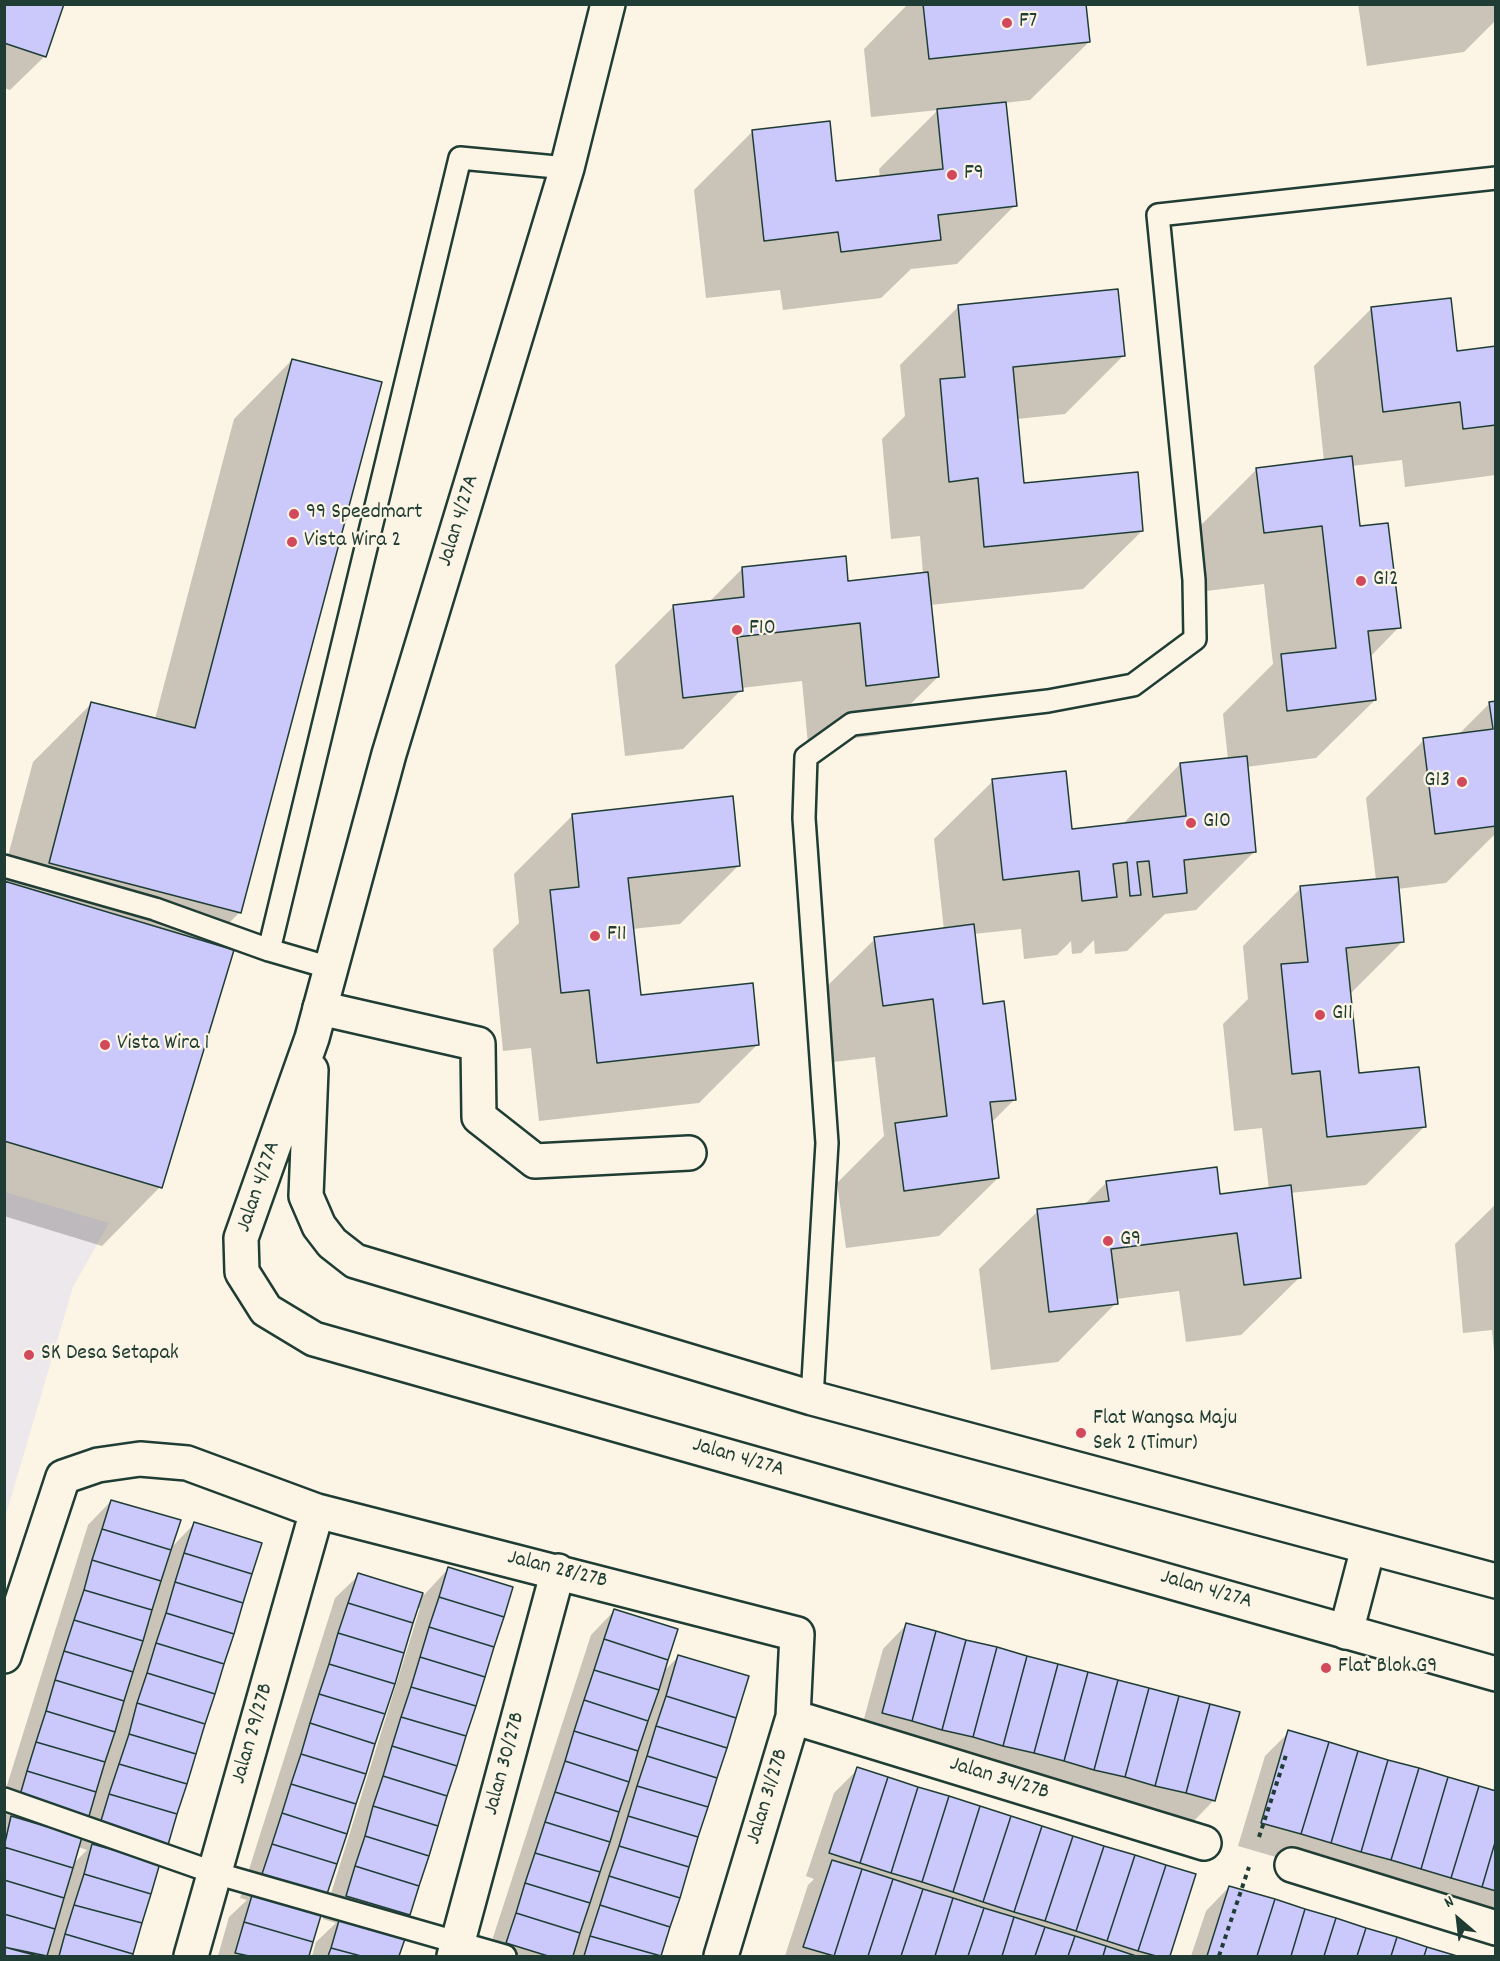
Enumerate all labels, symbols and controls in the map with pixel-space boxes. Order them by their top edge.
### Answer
place label: F7 [1019,10,1037,36]
marker: F7 [1000,16,1014,30]
place label: F9 [964,162,984,188]
marker: F9 [945,168,959,182]
street label: Jalan 4/27A [434,472,486,570]
place label: 99 Speedmart [306,501,422,527]
marker: 99 Speedmart [287,507,301,521]
place label: Vista Wira 2 [304,529,401,555]
marker: Vista Wira 2 [285,535,299,549]
place label: G12 [1373,568,1399,594]
marker: G12 [1354,574,1368,588]
place label: F10 [749,617,776,643]
marker: F10 [730,623,744,637]
place label: G13 [1424,769,1450,795]
marker: G13 [1455,775,1469,789]
place label: G10 [1203,810,1231,836]
marker: G10 [1184,816,1198,830]
place label: F11 [607,923,626,949]
marker: F11 [588,929,602,943]
place label: G11 [1332,1002,1353,1028]
marker: G11 [1313,1008,1327,1022]
place label: Vista Wira 1 [117,1032,209,1058]
marker: Vista Wira 1 [98,1038,112,1052]
street label: Jalan 4/27A [232,1138,288,1236]
place label: G9 [1120,1228,1141,1254]
marker: G9 [1101,1234,1115,1248]
place label: SK Desa Setapak [41,1342,179,1368]
marker: SK Desa Setapak [22,1348,36,1362]
place label: Flat Wangsa Maju Sek 2 (Timur) [1093,1407,1237,1458]
marker: Flat Wangsa Maju Sek 2 (Timur) [1074,1426,1088,1440]
street label: Jalan 4/27A [689,1433,787,1485]
street label: Jalan 28/27B [504,1546,610,1596]
street label: Jalan 4/27A [1157,1565,1255,1617]
place label: Flat Blok G9 [1338,1655,1437,1681]
marker: Flat Blok G9 [1319,1661,1333,1675]
street label: Jalan 29/27B [227,1681,281,1787]
street label: Jalan 30/27B [480,1710,532,1818]
street label: Jalan 31/27B [742,1746,796,1848]
street label: Jalan 34/27B [946,1752,1052,1808]
north arrow [1428,1889,1488,1949]
text: N [1440,1891,1458,1915]

